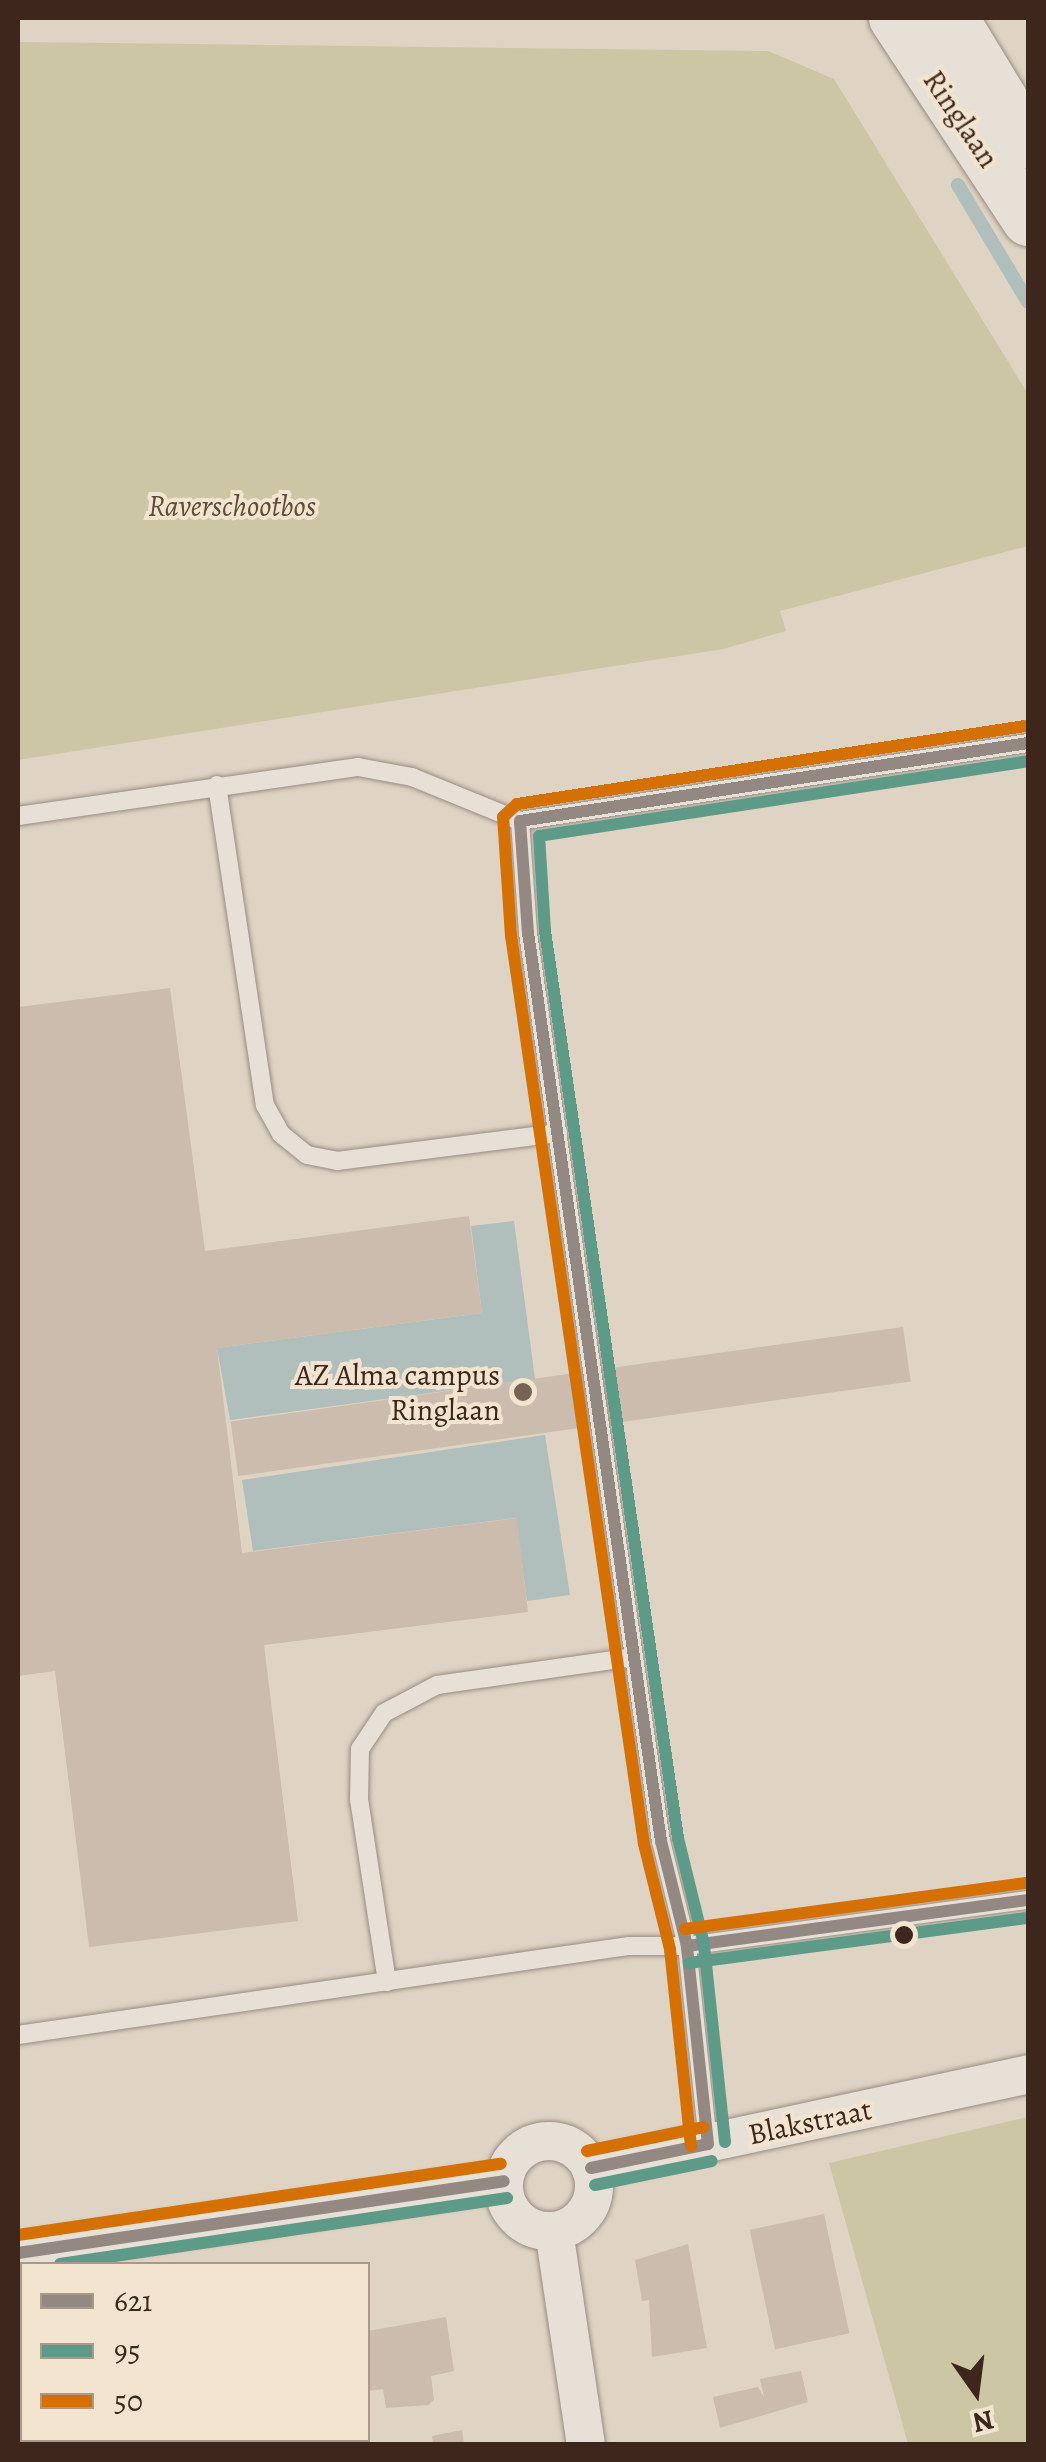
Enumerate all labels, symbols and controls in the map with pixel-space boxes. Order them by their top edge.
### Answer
street label: Ringlaan [915,63,1007,175]
park label: Raverschootbos [148,488,316,524]
place label: AZ Alma campus Ringlaan [295,1357,500,1428]
marker: AZ Alma campus Ringlaan [510,1379,536,1405]
unlabelled marker [894,1925,914,1945]
street label: Blakstraat [745,2091,875,2153]
legend [20,2262,370,2442]
text: 621 [114,2281,152,2321]
text: 95 [114,2331,141,2371]
north arrow [926,2342,1026,2442]
text: 50 [114,2381,143,2421]
text: N [969,2400,998,2442]

